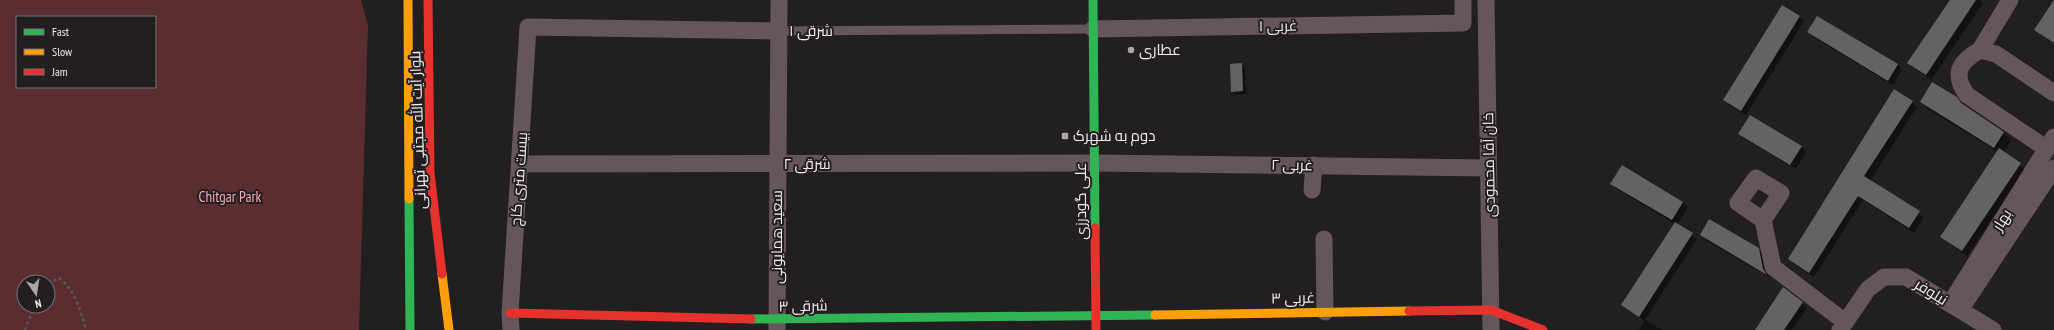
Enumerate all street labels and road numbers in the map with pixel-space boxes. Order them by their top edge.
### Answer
street label: ۱ غربی [1259,16,1297,36]
street label: ۱ شرقی [789,21,833,41]
street label: بلوار آیت الله مجتبی تهرانی [405,50,431,210]
street label: خان آقا محمودی [1478,112,1500,218]
street label: بیست متری کاج [506,131,533,227]
street label: ۲ شرقی [783,154,831,174]
street label: ۲ غربی [1271,155,1313,175]
street label: علی گودرزی [1071,162,1091,240]
street label: سعید همایونی [767,190,787,284]
street label: بهار [1987,205,2016,236]
street label: نیلوفر [1910,274,1951,309]
street label: ۳ غربی [1271,288,1315,308]
street label: ۳ شرقی [778,296,828,316]

